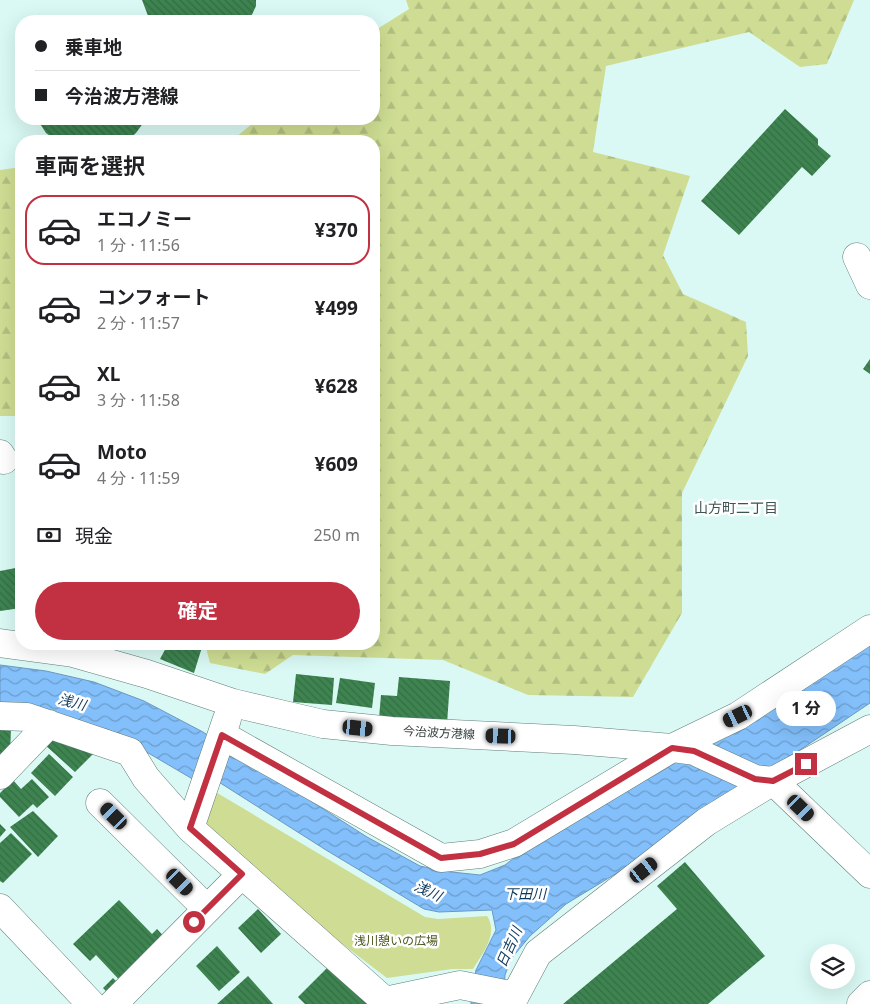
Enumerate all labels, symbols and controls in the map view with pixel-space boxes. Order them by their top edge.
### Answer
text: 乗車地 [65,34,122,60]
text: 今治波方港線 [65,83,179,109]
text: 車両を選択 [35,150,145,180]
text: エコノミー [97,206,192,232]
icon: car [37,208,82,253]
text: ¥370 [315,217,358,243]
text: 1 分 · 11:56 [97,234,180,256]
text: コンフォート [97,284,210,310]
icon: car [37,286,82,331]
text: ¥499 [315,295,358,321]
text: 2 分 · 11:57 [97,312,180,334]
text: XL [97,361,120,387]
icon: car [37,364,82,409]
text: ¥628 [315,373,358,399]
text: 3 分 · 11:58 [97,389,180,411]
text: Moto [97,439,147,465]
icon: car [37,442,82,487]
text: ¥609 [315,451,358,477]
text: 4 分 · 11:59 [97,467,180,489]
district label: 山方町二丁目 [694,498,778,517]
icon: cash [35,521,63,549]
text: 現金 [75,523,113,549]
text: 250 m [313,524,360,546]
button: 確定 [35,582,360,640]
water label: 浅川 [56,689,90,715]
callout: 1 分 [776,692,836,726]
text: 1 分 [791,697,821,719]
car [721,703,754,729]
car [342,719,373,737]
street label: 今治波方港線 [403,722,475,743]
car [485,728,516,744]
route end [795,753,817,775]
car [784,792,817,824]
car [98,800,129,832]
car [627,855,660,885]
car [164,866,195,898]
water label: 浅川 [412,876,447,906]
water label: 下田川 [504,884,548,903]
route start [183,911,205,933]
water label: 日吉川 [491,922,527,970]
park label: 浅川憩いの広場 [354,932,438,949]
map controls [810,944,855,989]
button: layers [810,944,855,989]

